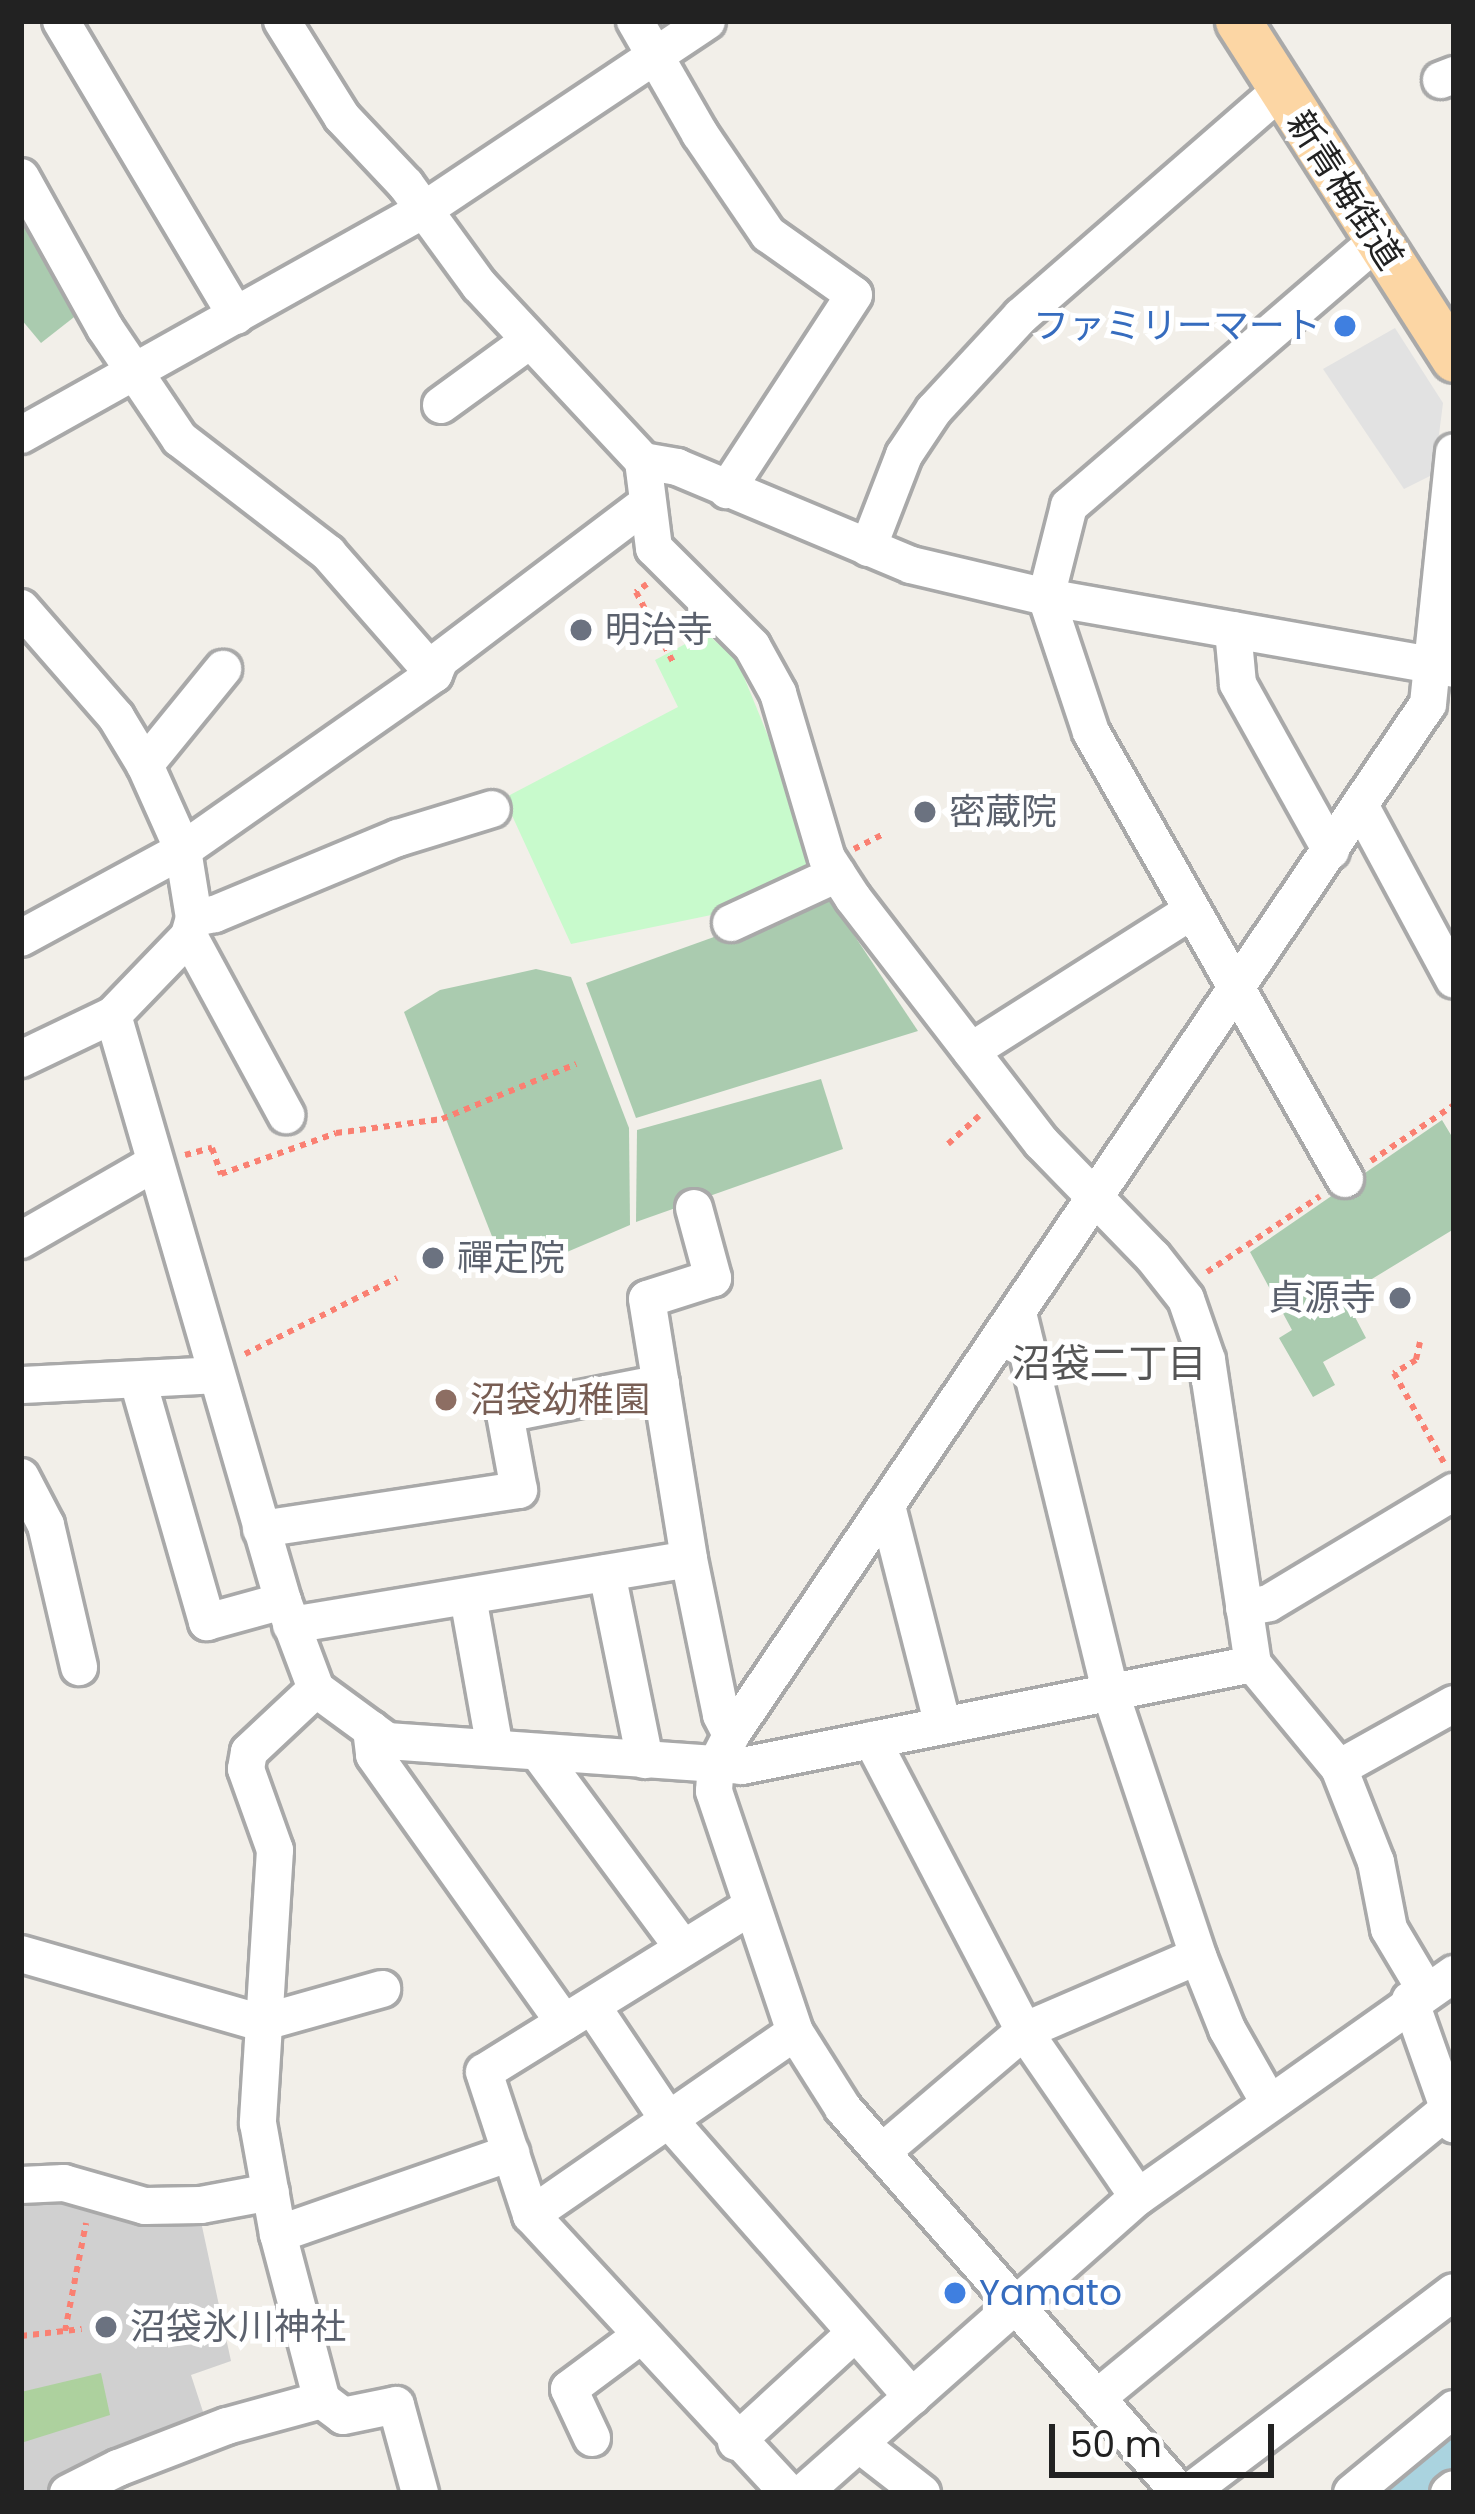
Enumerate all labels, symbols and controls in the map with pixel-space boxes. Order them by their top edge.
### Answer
street label: 新青梅街道 [1278,103,1412,277]
place label: ファミリーマート [1033,304,1321,348]
marker: ファミリーマート [1332,313,1358,339]
place label: 明治寺 [605,608,713,652]
marker: 明治寺 [568,617,594,643]
place label: 密蔵院 [949,790,1057,834]
marker: 密蔵院 [912,799,938,825]
place label: 禪定院 [457,1236,565,1280]
marker: 禪定院 [420,1245,446,1271]
place label: 貞源寺 [1268,1276,1376,1320]
marker: 貞源寺 [1387,1285,1413,1311]
district label: 沼袋二丁目 [1012,1341,1206,1387]
place label: 沼袋幼稚園 [470,1378,650,1422]
marker: 沼袋幼稚園 [433,1387,459,1413]
place label: Yamato [979,2271,1122,2315]
marker: Yamato [942,2280,968,2306]
place label: 沼袋氷川神社 [130,2305,346,2349]
marker: 沼袋氷川神社 [93,2314,119,2340]
scale bar [1055,2400,1280,2474]
text: 50 m [1070,2419,1162,2470]

